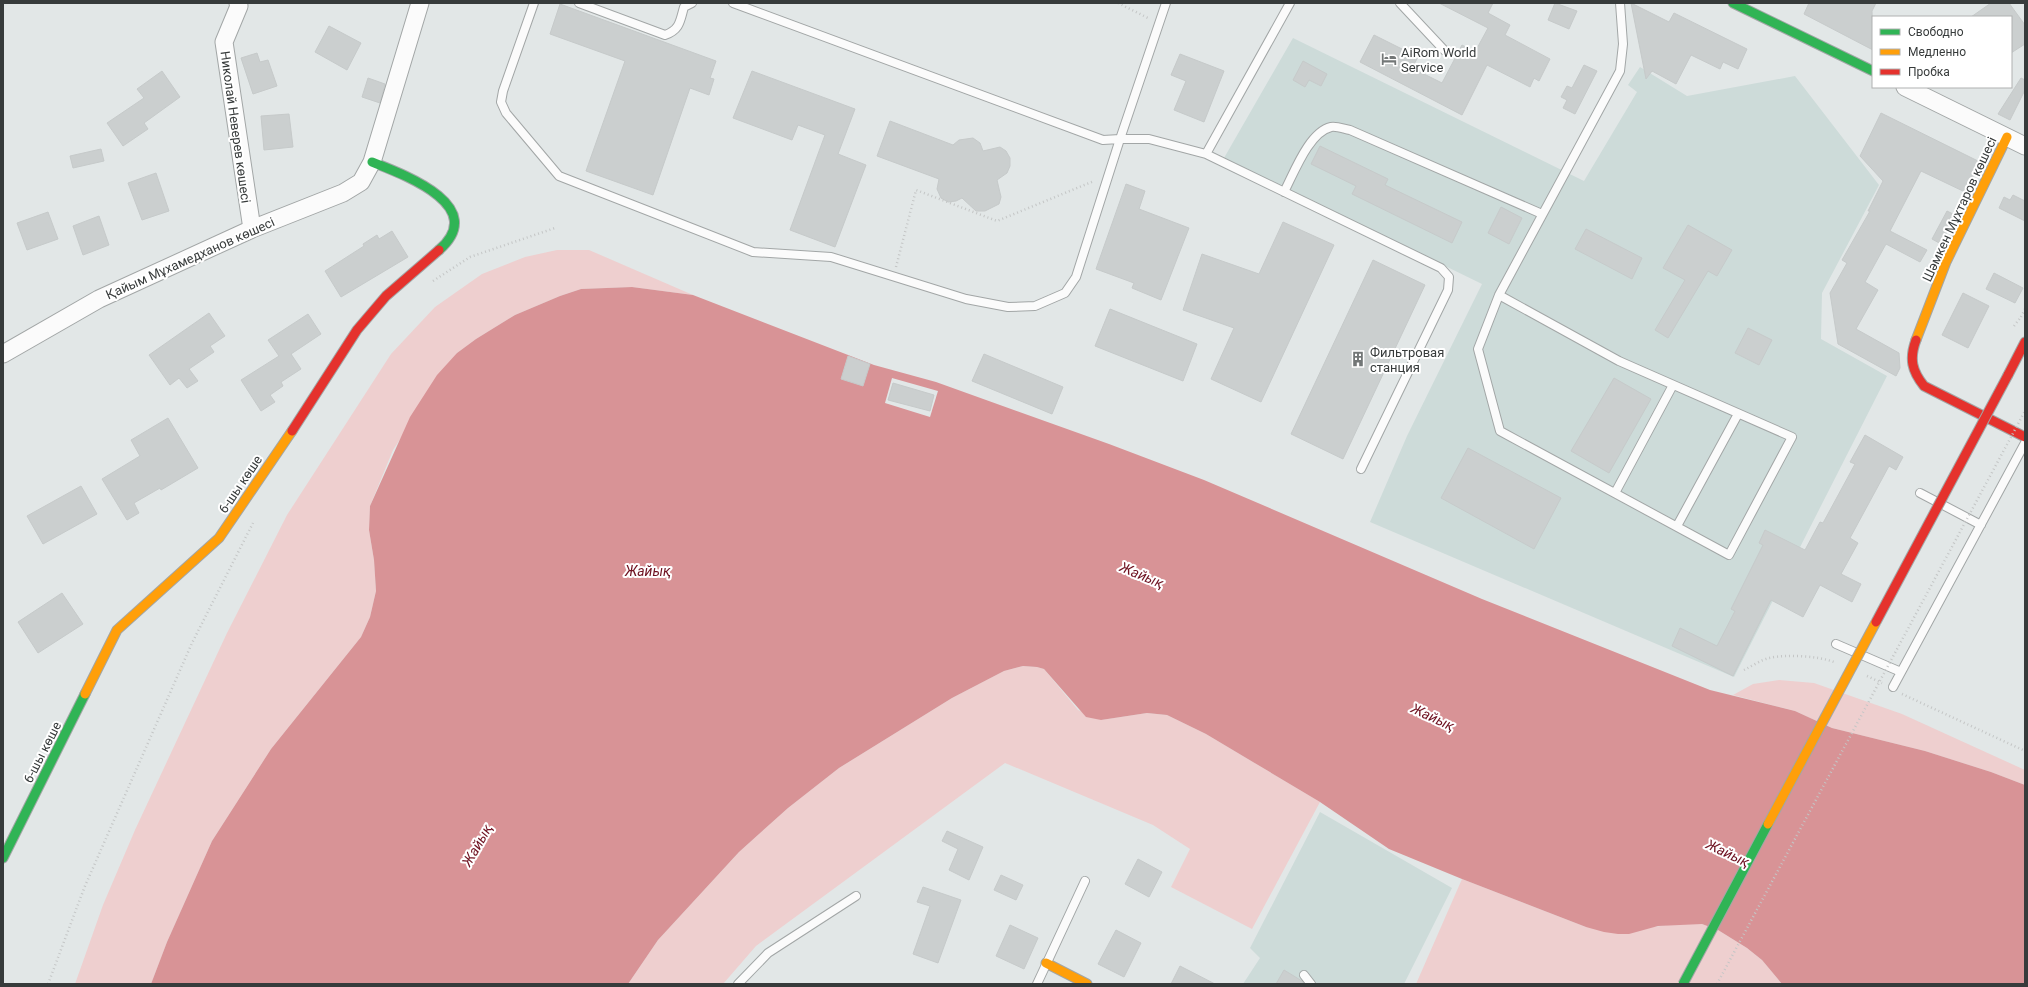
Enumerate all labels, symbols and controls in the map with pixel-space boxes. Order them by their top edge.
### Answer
legend [1872,16,2012,88]
text: Свободно [1908,25,1964,39]
place label: AiRom World Service [1401,45,1476,75]
text: Медленно [1908,45,1966,59]
street label: Николай Неверев көшесі [217,50,254,204]
hotel icon: AiRom World Service [1380,50,1398,68]
text: Пробка [1908,65,1950,79]
street label: Шәмкен Мұхтаров көшесі [1919,135,2000,284]
street label: Қайым Мұхамедханов көшесi [103,214,277,303]
place label: Фильтровая станция [1370,345,1444,375]
building icon: Фильтровая станция [1349,350,1367,368]
street label: 6-шы көше [216,452,265,516]
water label: Жайық [1117,558,1166,591]
water label: Жайық [624,563,671,579]
water label: Жайық [1408,700,1457,734]
street label: 6-шы көше [21,719,64,785]
water label: Жайық [458,821,495,870]
water label: Жайық [1703,836,1752,870]

